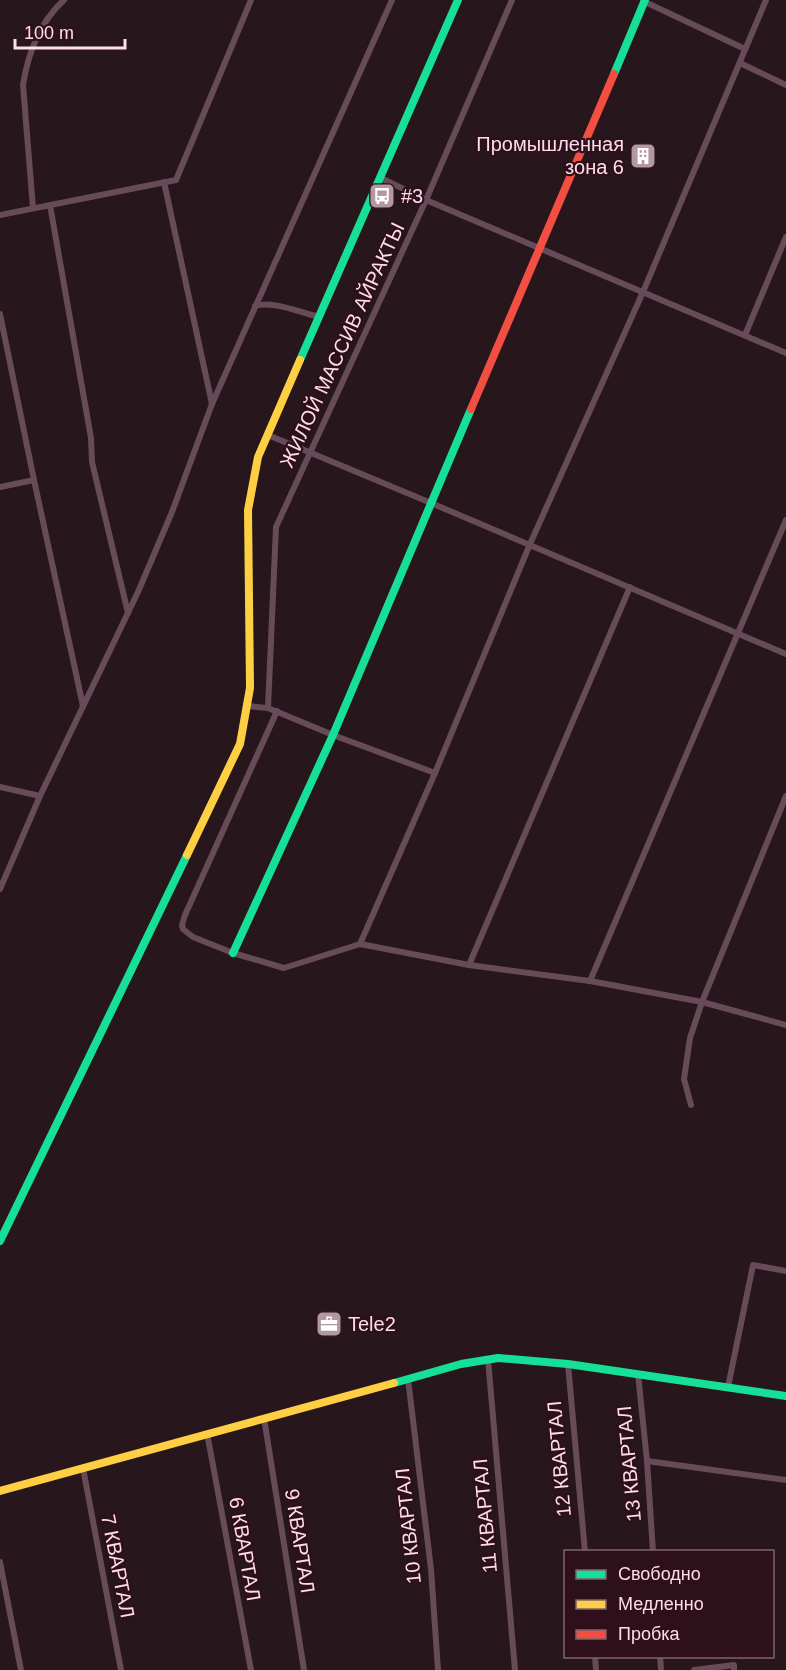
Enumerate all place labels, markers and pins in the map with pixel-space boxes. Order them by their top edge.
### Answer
place label: Промышленная зона 6 [476,133,624,178]
building icon: Промышленная зона 6 [628,141,658,171]
bus stop icon: #3 [367,181,397,211]
place label: #3 [401,185,423,207]
office icon: Tele2 [314,1309,344,1339]
place label: Tele2 [348,1313,396,1335]

